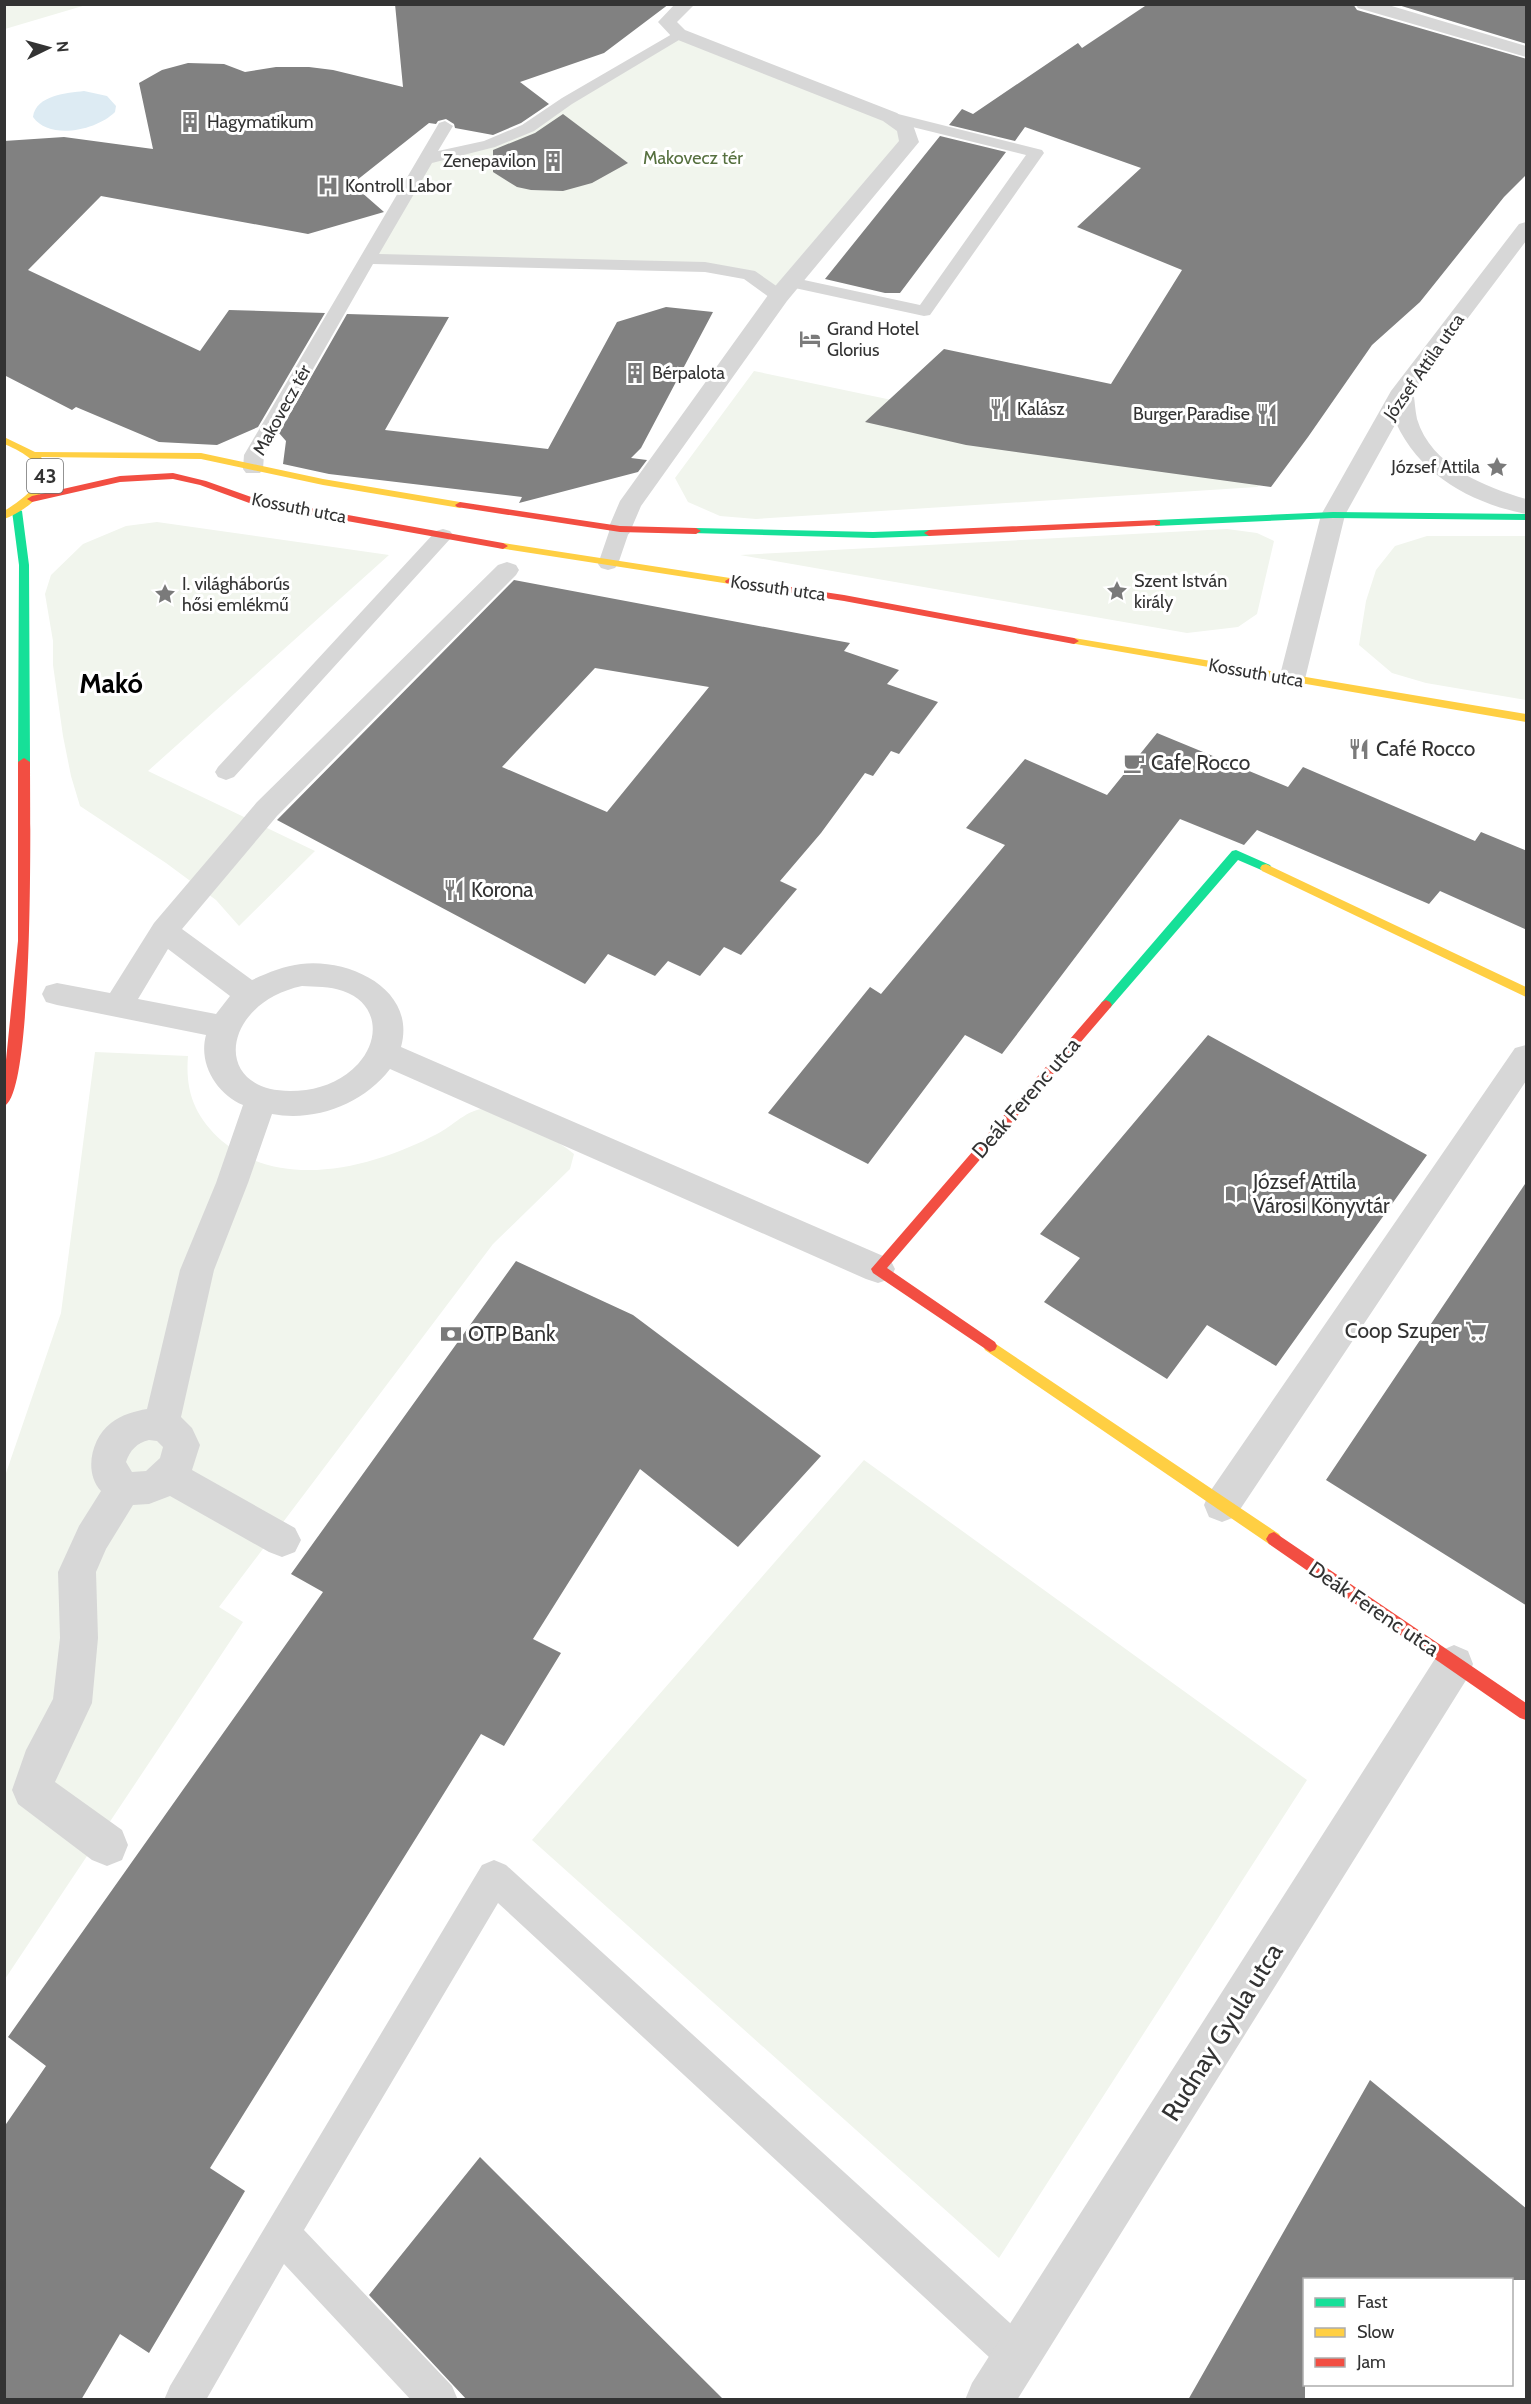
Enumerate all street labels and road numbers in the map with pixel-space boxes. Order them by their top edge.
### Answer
street label: József Attila utca [1379,309,1469,425]
street label: Makovecz tér [248,361,316,459]
road number: 43 [27,459,63,493]
street label: Kossuth utca [250,488,349,528]
street label: Kossuth utca [729,570,827,606]
street label: Kossuth utca [1207,654,1305,692]
street label: Deák Ferenc utca [966,1032,1085,1163]
street label: Deák Ferenc utca [1304,1556,1444,1661]
street label: Rudnay Gyula utca [1154,1937,1290,2127]

